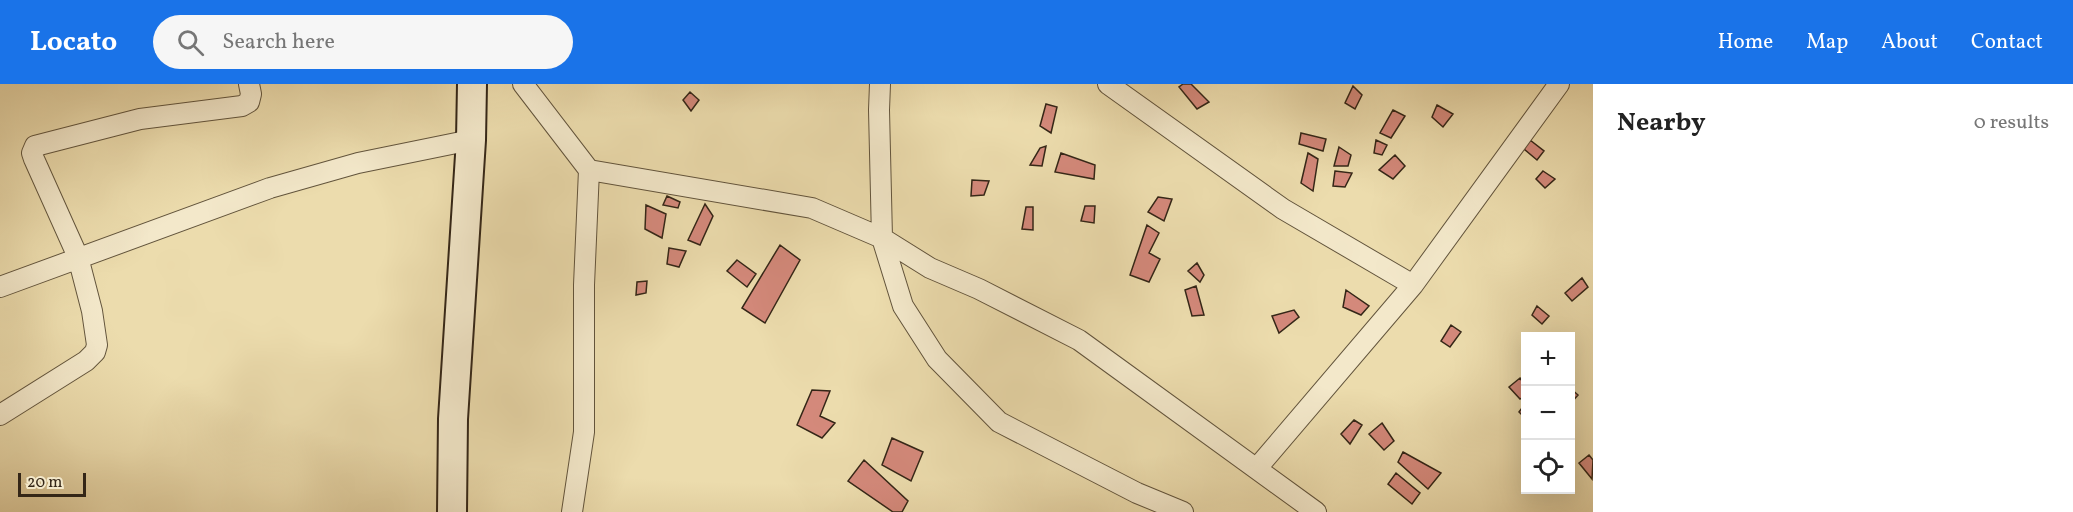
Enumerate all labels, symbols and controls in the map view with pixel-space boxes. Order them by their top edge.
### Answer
search box [153,15,573,69]
text: Locato [30,23,117,62]
icon: search [174,26,207,59]
text: Search here [222,27,335,58]
text: Home [1718,28,1773,57]
text: Map [1806,28,1848,57]
text: About [1881,28,1938,57]
text: Contact [1971,28,2043,57]
text: Nearby [1617,105,1706,141]
text: 0 results [1974,109,2049,137]
map controls [1521,332,1575,494]
button: + [1521,332,1575,386]
button: − [1521,386,1575,440]
button: locate [1521,440,1575,494]
scale bar [18,470,86,498]
text: 20 m [27,472,62,494]

